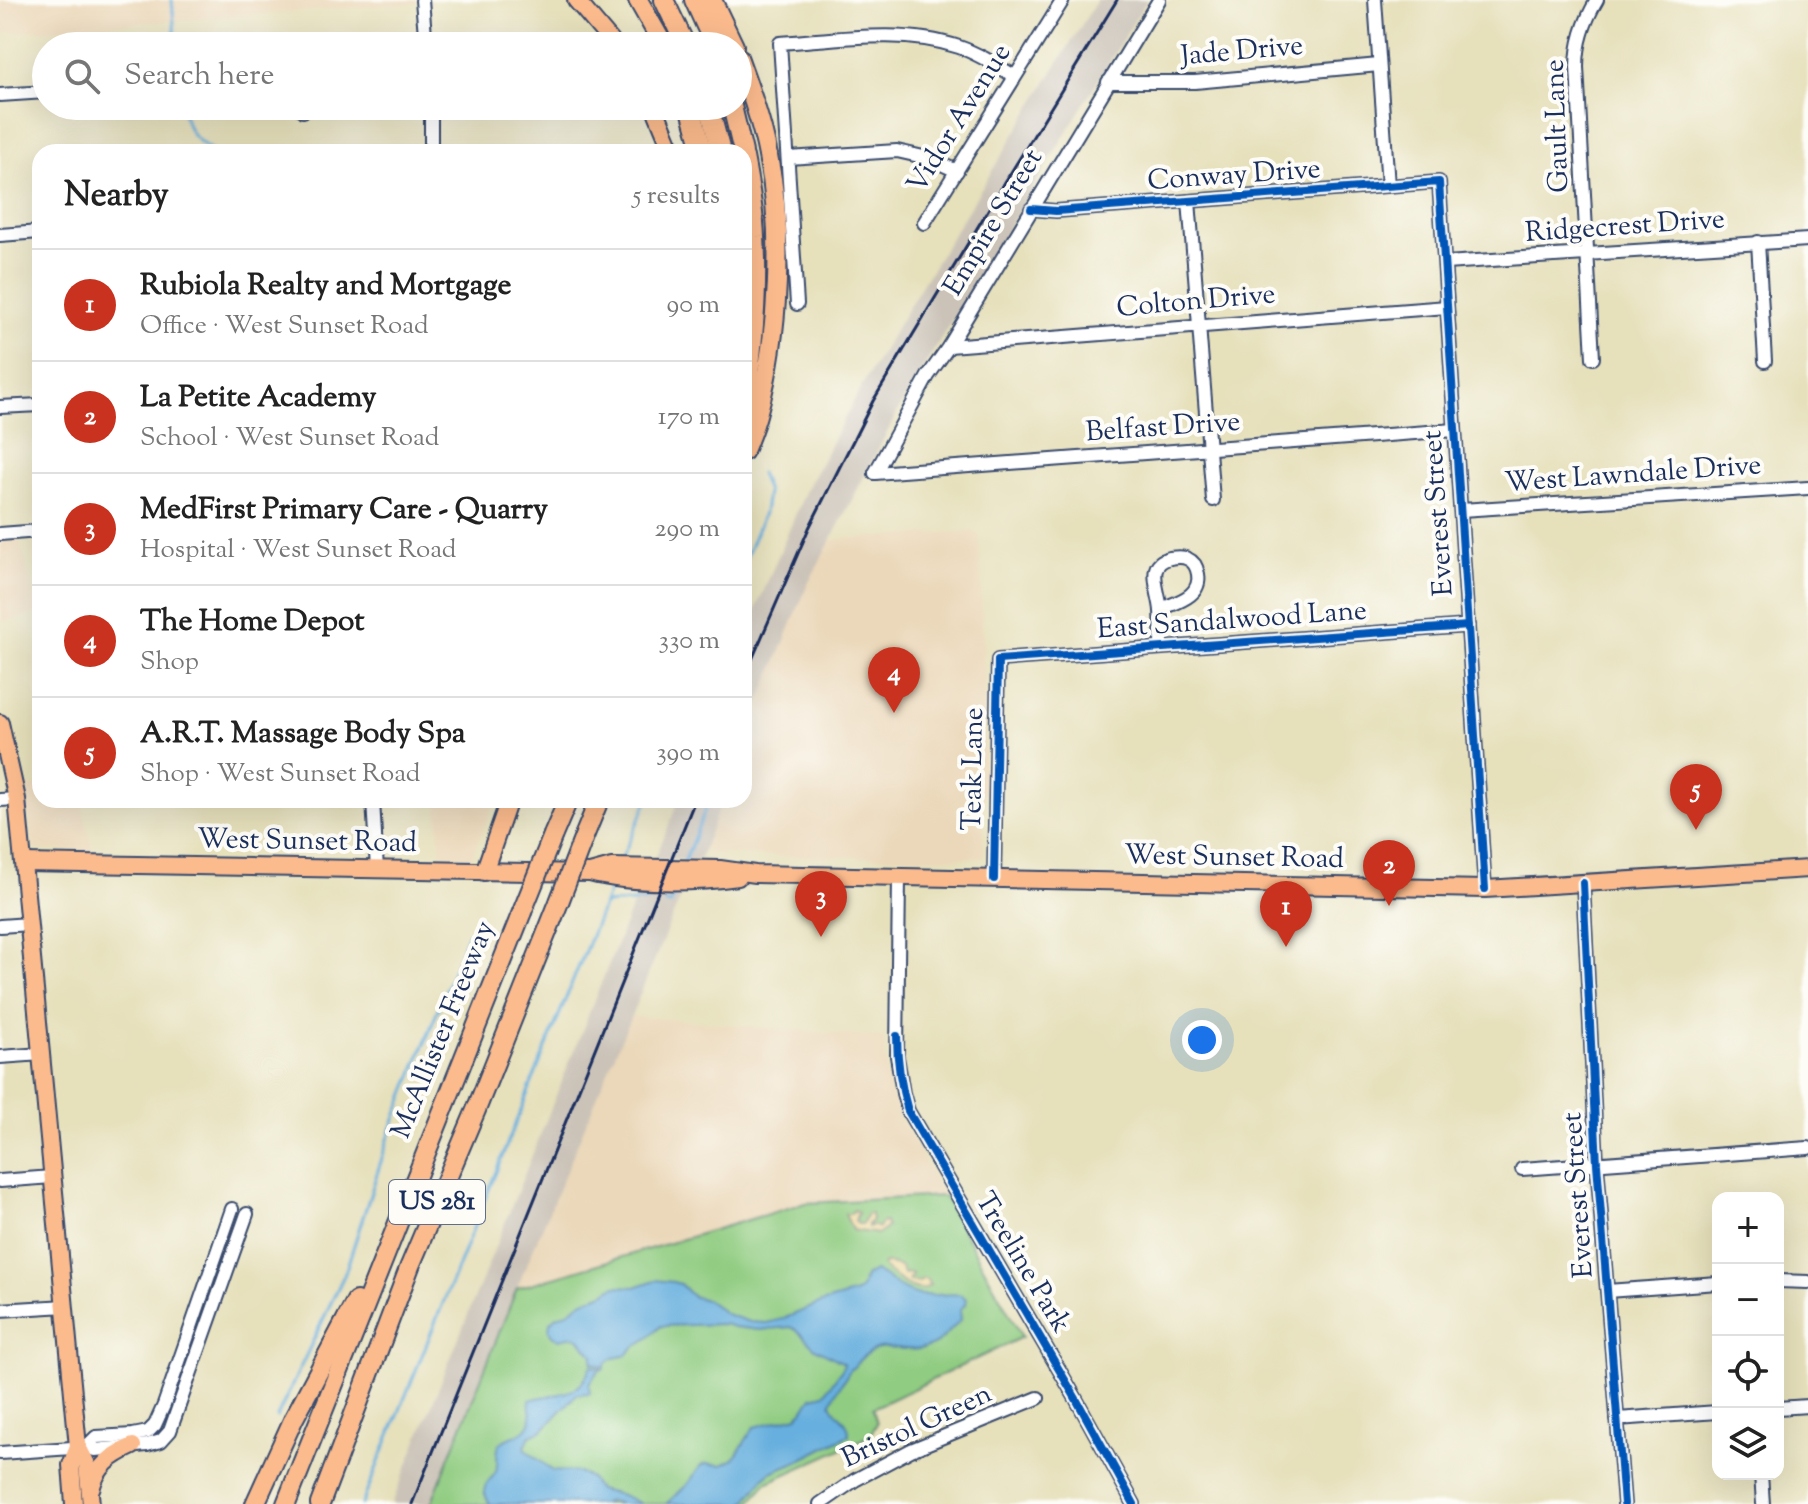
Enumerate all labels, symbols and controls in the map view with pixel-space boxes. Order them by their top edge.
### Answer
street label: Jade Drive [1177,27,1305,77]
search box [32,32,752,120]
street label: Vidor Avenue [898,36,1022,202]
icon: search [60,54,104,98]
text: Search here [124,55,274,98]
street label: Gault Lane [1536,58,1580,194]
street label: Empire Street [934,142,1054,304]
street label: Conway Drive [1146,150,1322,202]
text: Nearby [64,172,169,221]
text: 5 results [632,178,720,215]
street label: Ridgecrest Drive [1524,200,1726,254]
text: Rubiola Realty and Mortgage [140,265,512,308]
street label: Colton Drive [1115,275,1277,329]
text: 1 [86,287,94,324]
text: 90 m [667,287,720,324]
text: Office · West Sunset Road [140,308,429,345]
text: La Petite Academy [140,377,376,420]
text: 2 [84,399,96,436]
text: 170 m [658,399,720,436]
street label: Belfast Drive [1084,403,1242,453]
text: School · West Sunset Road [140,420,439,457]
street label: Everest Street [1413,428,1465,597]
street label: West Lawndale Drive [1503,446,1763,504]
text: MedFirst Primary Care - Quarry [140,489,548,532]
text: 3 [85,511,95,548]
text: 290 m [654,511,720,548]
text: Hospital · West Sunset Road [140,532,456,569]
street label: East Sandalwood Lane [1096,592,1368,650]
text: The Home Depot [140,601,364,644]
text: 4 [83,623,97,660]
text: 330 m [658,623,720,660]
text: Shop [140,644,199,681]
pin: 4 [868,647,920,713]
street label: Teak Lane [953,707,995,831]
text: A.R.T. Massage Body Spa [140,713,466,756]
text: 5 [86,735,94,772]
text: 390 m [656,735,720,772]
text: Shop · West Sunset Road [140,756,421,793]
pin: 5 [1670,764,1722,830]
street label: West Sunset Road [197,820,417,864]
street label: West Sunset Road [1124,836,1344,880]
pin: 2 [1363,840,1415,906]
pin: 3 [795,871,847,937]
pin: 1 [1260,881,1312,947]
street label: McAllister Freeway [382,915,506,1145]
your location [1182,1020,1222,1060]
street label: Everest Street [1553,1110,1605,1279]
road number: US 281 [389,1180,485,1224]
street label: Treeline Park [964,1185,1080,1341]
map controls [1712,1192,1784,1480]
button: + [1712,1192,1784,1264]
button: − [1712,1264,1784,1336]
button: locate [1712,1336,1784,1408]
street label: Bristol Green [835,1375,999,1479]
button: layers [1712,1408,1784,1480]

